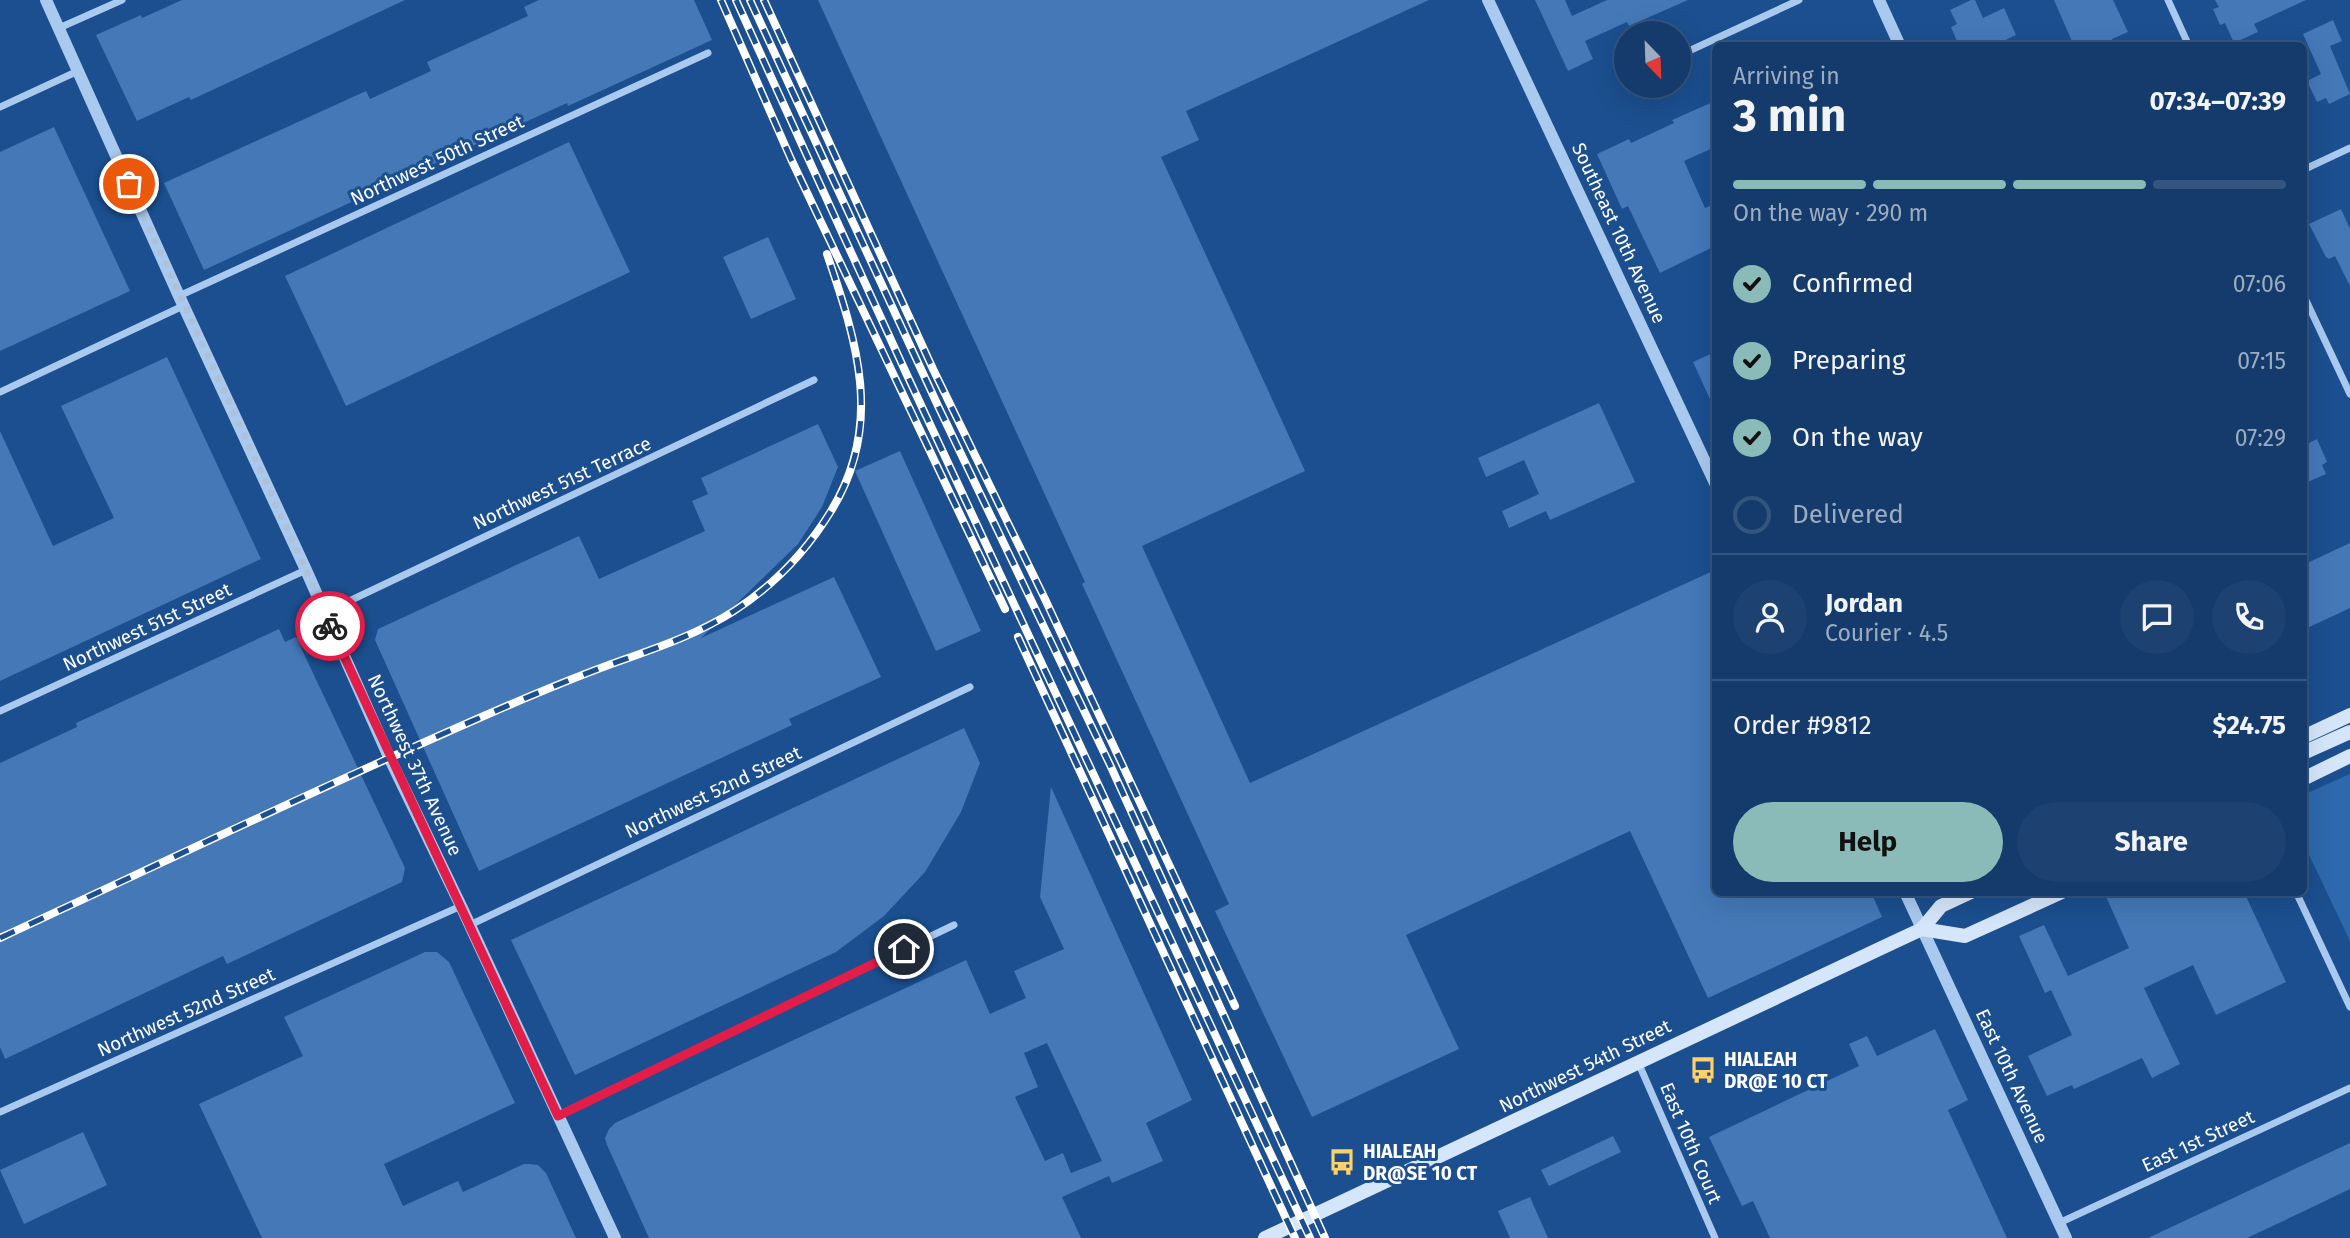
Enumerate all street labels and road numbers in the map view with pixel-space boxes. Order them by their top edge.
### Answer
street label: Northwest 50th Street [347,110,528,210]
street label: Southeast 10th Avenue [1567,139,1671,327]
street label: Northwest 51st Terrace [469,432,655,534]
street label: Northwest 51st Street [59,578,235,676]
street label: Northwest 37th Avenue [363,670,467,860]
street label: Northwest 52nd Street [621,741,805,843]
street label: Northwest 52nd Street [94,962,278,1062]
street label: East 10th Avenue [1971,1005,2053,1147]
street label: Northwest 54th Street [1495,1014,1675,1118]
street label: East 10th Court [1655,1079,1727,1207]
street label: East 1st Street [2138,1105,2258,1177]

